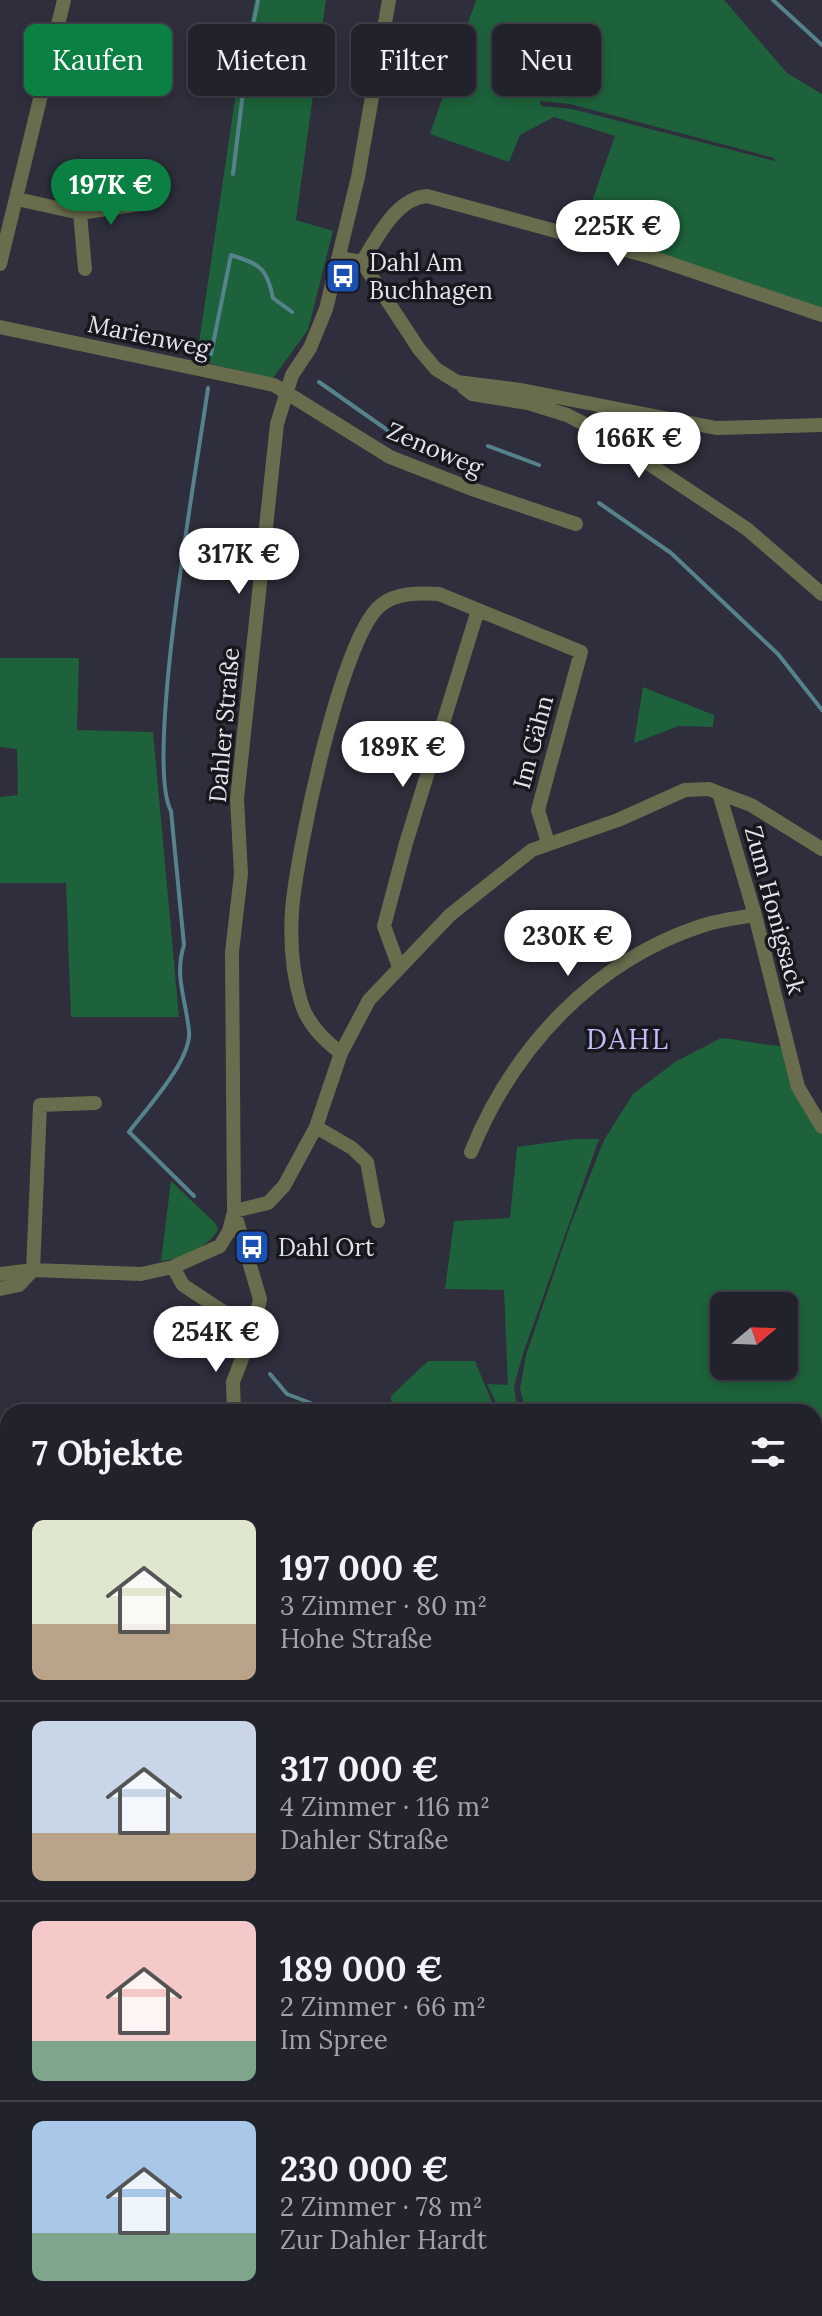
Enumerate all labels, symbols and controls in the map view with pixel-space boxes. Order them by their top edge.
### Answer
chip: Kaufen [24,24,172,96]
chip: Mieten [188,24,335,96]
chip: Filter [351,24,476,96]
chip: Neu [492,24,601,96]
pin: 197K € [46,159,176,227]
text: 197K € [69,168,153,201]
pin: 225K € [553,200,683,268]
text: 225K € [574,209,662,242]
place label: Dahl Am Buchhagen [369,247,493,306]
bus stop icon: Dahl Am Buchhagen [324,257,362,295]
street label: Marienweg [85,308,214,364]
pin: 166K € [574,412,704,480]
street label: Zenoweg [382,415,488,483]
text: 166K € [596,421,682,454]
pin: 317K € [174,528,304,596]
text: 317K € [197,537,281,570]
street label: Dahler Straße [202,646,246,804]
street label: Im Gähn [506,692,560,792]
pin: 189K € [338,721,468,789]
text: 189K € [360,730,446,763]
street label: Zum Honigsack [738,823,812,998]
pin: 230K € [503,910,633,978]
text: 230K € [522,919,614,952]
district label: DAHL [586,1021,670,1057]
bus stop icon: Dahl Ort [233,1228,271,1266]
place label: Dahl Ort [278,1232,375,1263]
north arrow [710,1292,798,1380]
map controls [710,1292,798,1380]
pin: 254K € [151,1306,281,1374]
text: 254K € [172,1315,260,1348]
icon: filters [746,1430,790,1474]
text: 7 Objekte [32,1431,183,1474]
text: 197 000 € [280,1546,440,1589]
icon: home [96,1552,192,1648]
text: 3 Zimmer · 80 m² [280,1589,487,1622]
text: Hohe Straße [280,1622,432,1655]
text: 317 000 € [280,1747,439,1790]
icon: home [96,1753,192,1849]
text: 4 Zimmer · 116 m² [280,1790,490,1823]
text: Dahler Straße [280,1823,448,1856]
text: 189 000 € [280,1947,443,1990]
icon: home [96,1953,192,2049]
text: 2 Zimmer · 66 m² [280,1990,486,2023]
text: Im Spree [280,2023,388,2056]
text: 230 000 € [280,2147,449,2190]
icon: home [96,2153,192,2249]
text: 2 Zimmer · 78 m² [280,2190,483,2223]
text: Zur Dahler Hardt [280,2223,487,2256]

